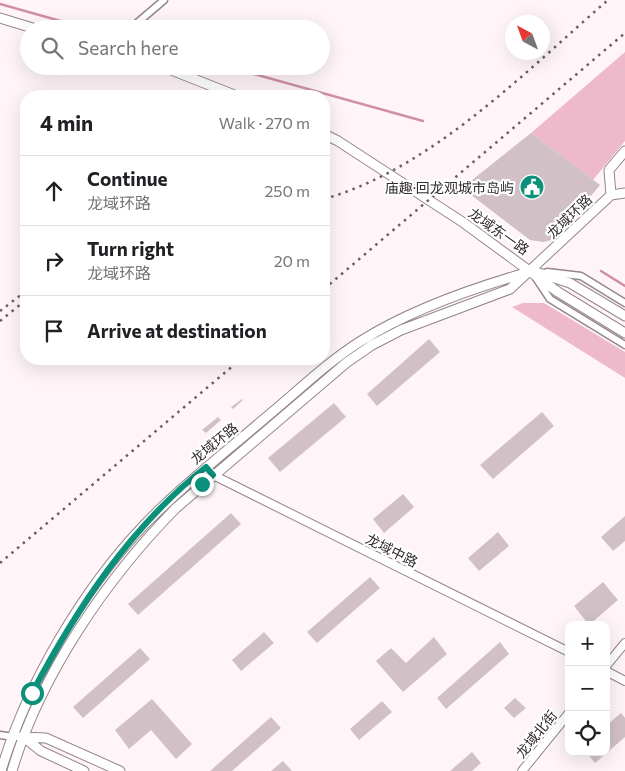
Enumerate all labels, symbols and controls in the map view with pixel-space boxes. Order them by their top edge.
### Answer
north arrow [505,15,550,60]
search box [20,20,330,75]
icon: search [38,34,66,62]
text: Search here [78,36,178,59]
text: 4 min [40,110,93,135]
text: Walk · 270 m [219,113,310,132]
text: Continue [87,167,167,190]
public building icon: 庙趣·回龙观城市岛屿 [519,174,545,200]
icon: ahead [40,177,68,205]
place label: 庙趣·回龙观城市岛屿 [385,179,514,196]
text: 250 m [264,181,310,200]
street label: 龙域环路 [543,190,595,242]
text: 龙域环路 [87,193,151,212]
street label: 龙域东一路 [465,204,533,258]
text: Turn right [87,237,174,260]
icon: right [40,247,68,275]
text: 20 m [274,251,310,270]
text: 龙域环路 [87,263,151,282]
icon: arrive [40,317,68,345]
text: Arrive at destination [87,319,267,342]
street label: 龙域环路 [187,419,241,467]
route end [191,473,214,496]
street label: 龙域中路 [363,530,421,570]
map controls [565,621,610,756]
button: + [565,621,610,666]
button: − [565,666,610,711]
route start [21,682,44,705]
street label: 龙域北街 [512,707,560,761]
button: locate [565,711,610,756]

